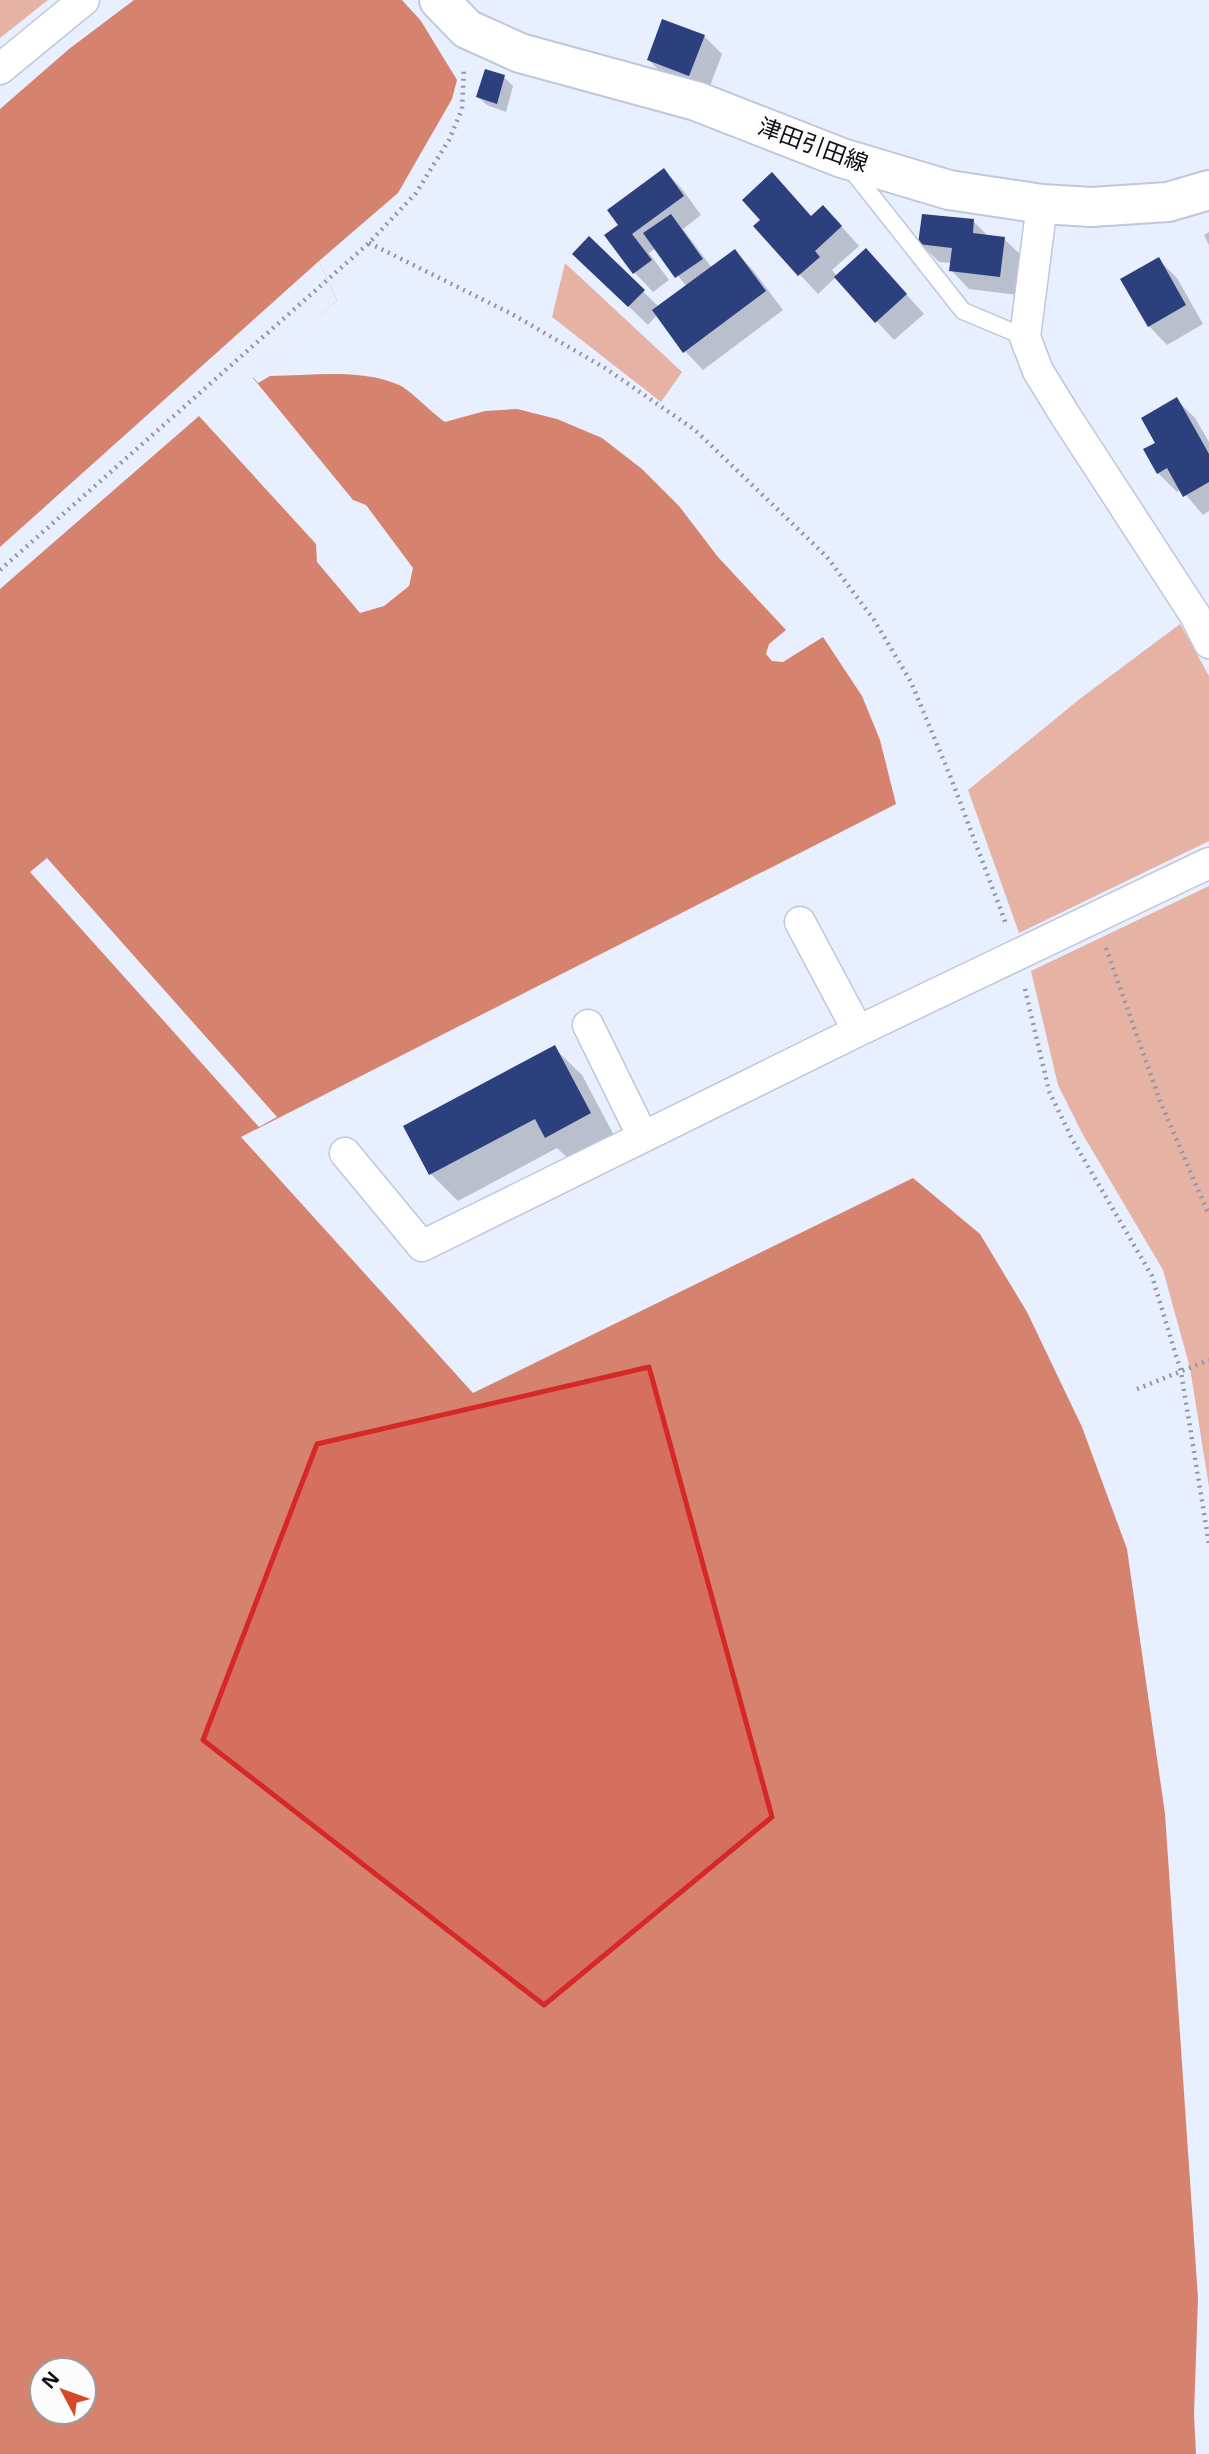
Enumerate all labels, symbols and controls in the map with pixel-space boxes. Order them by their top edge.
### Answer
street label: 津田引田線 [754,109,873,179]
north arrow [28,2356,98,2426]
text: N [35,2365,65,2394]

